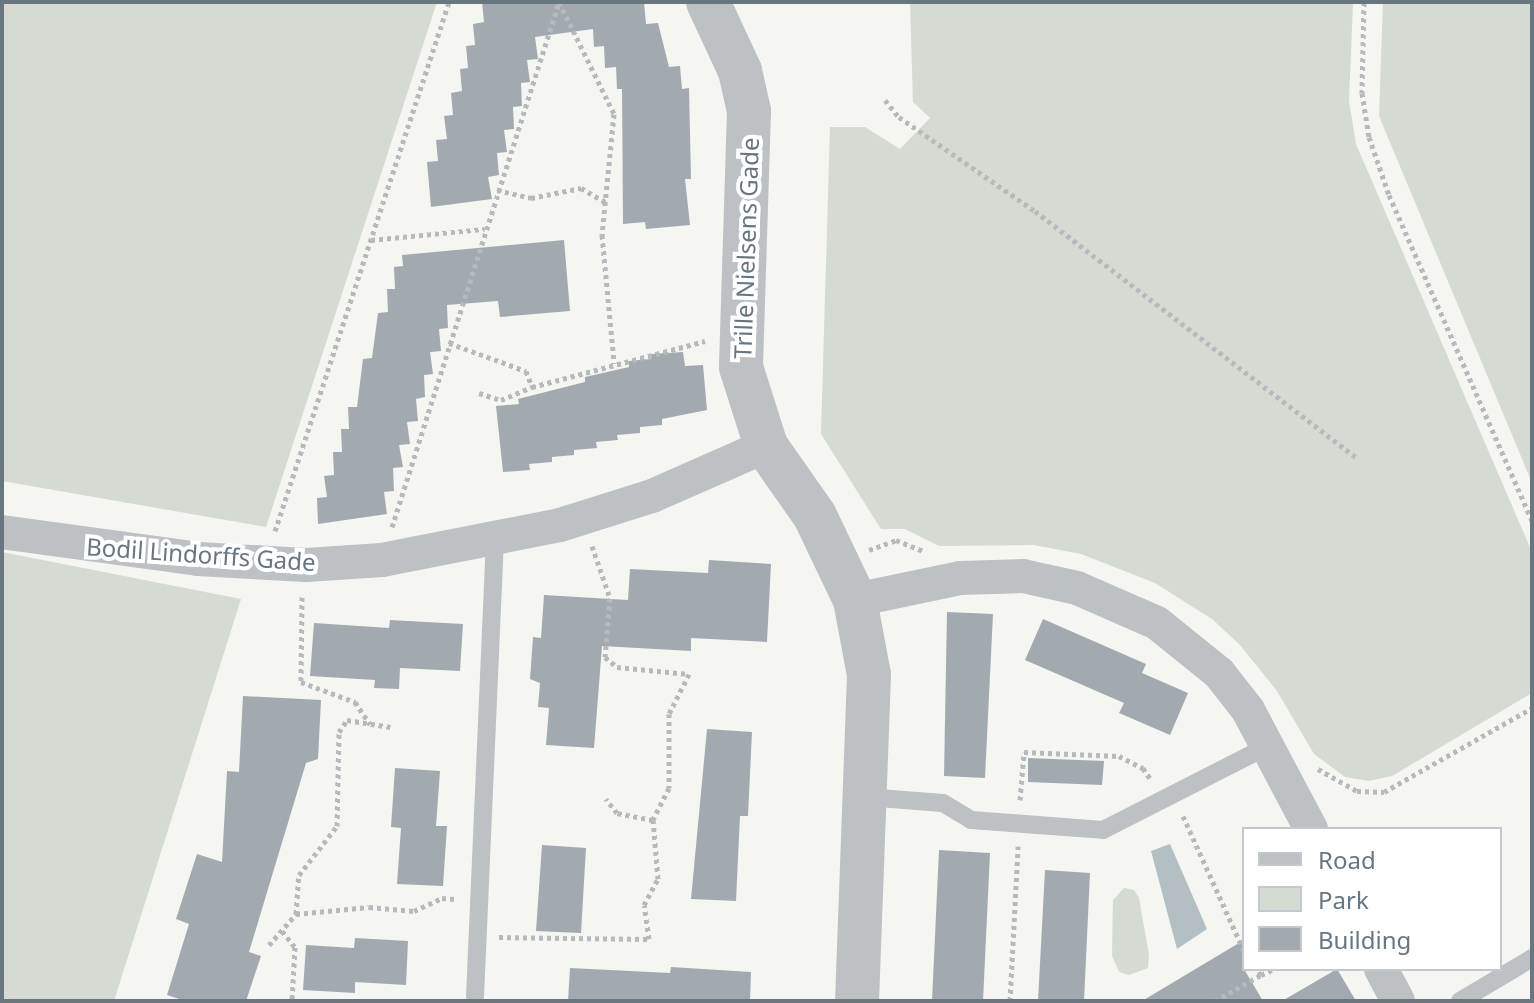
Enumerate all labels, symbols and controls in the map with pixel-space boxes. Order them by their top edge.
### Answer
street label: Trille Nielsens Gade [728,137,764,359]
street label: Bodil Lindorffs Gade [85,532,317,576]
legend [1242,827,1502,971]
text: Road [1318,843,1376,876]
text: Park [1318,883,1369,916]
text: Building [1318,923,1411,956]

